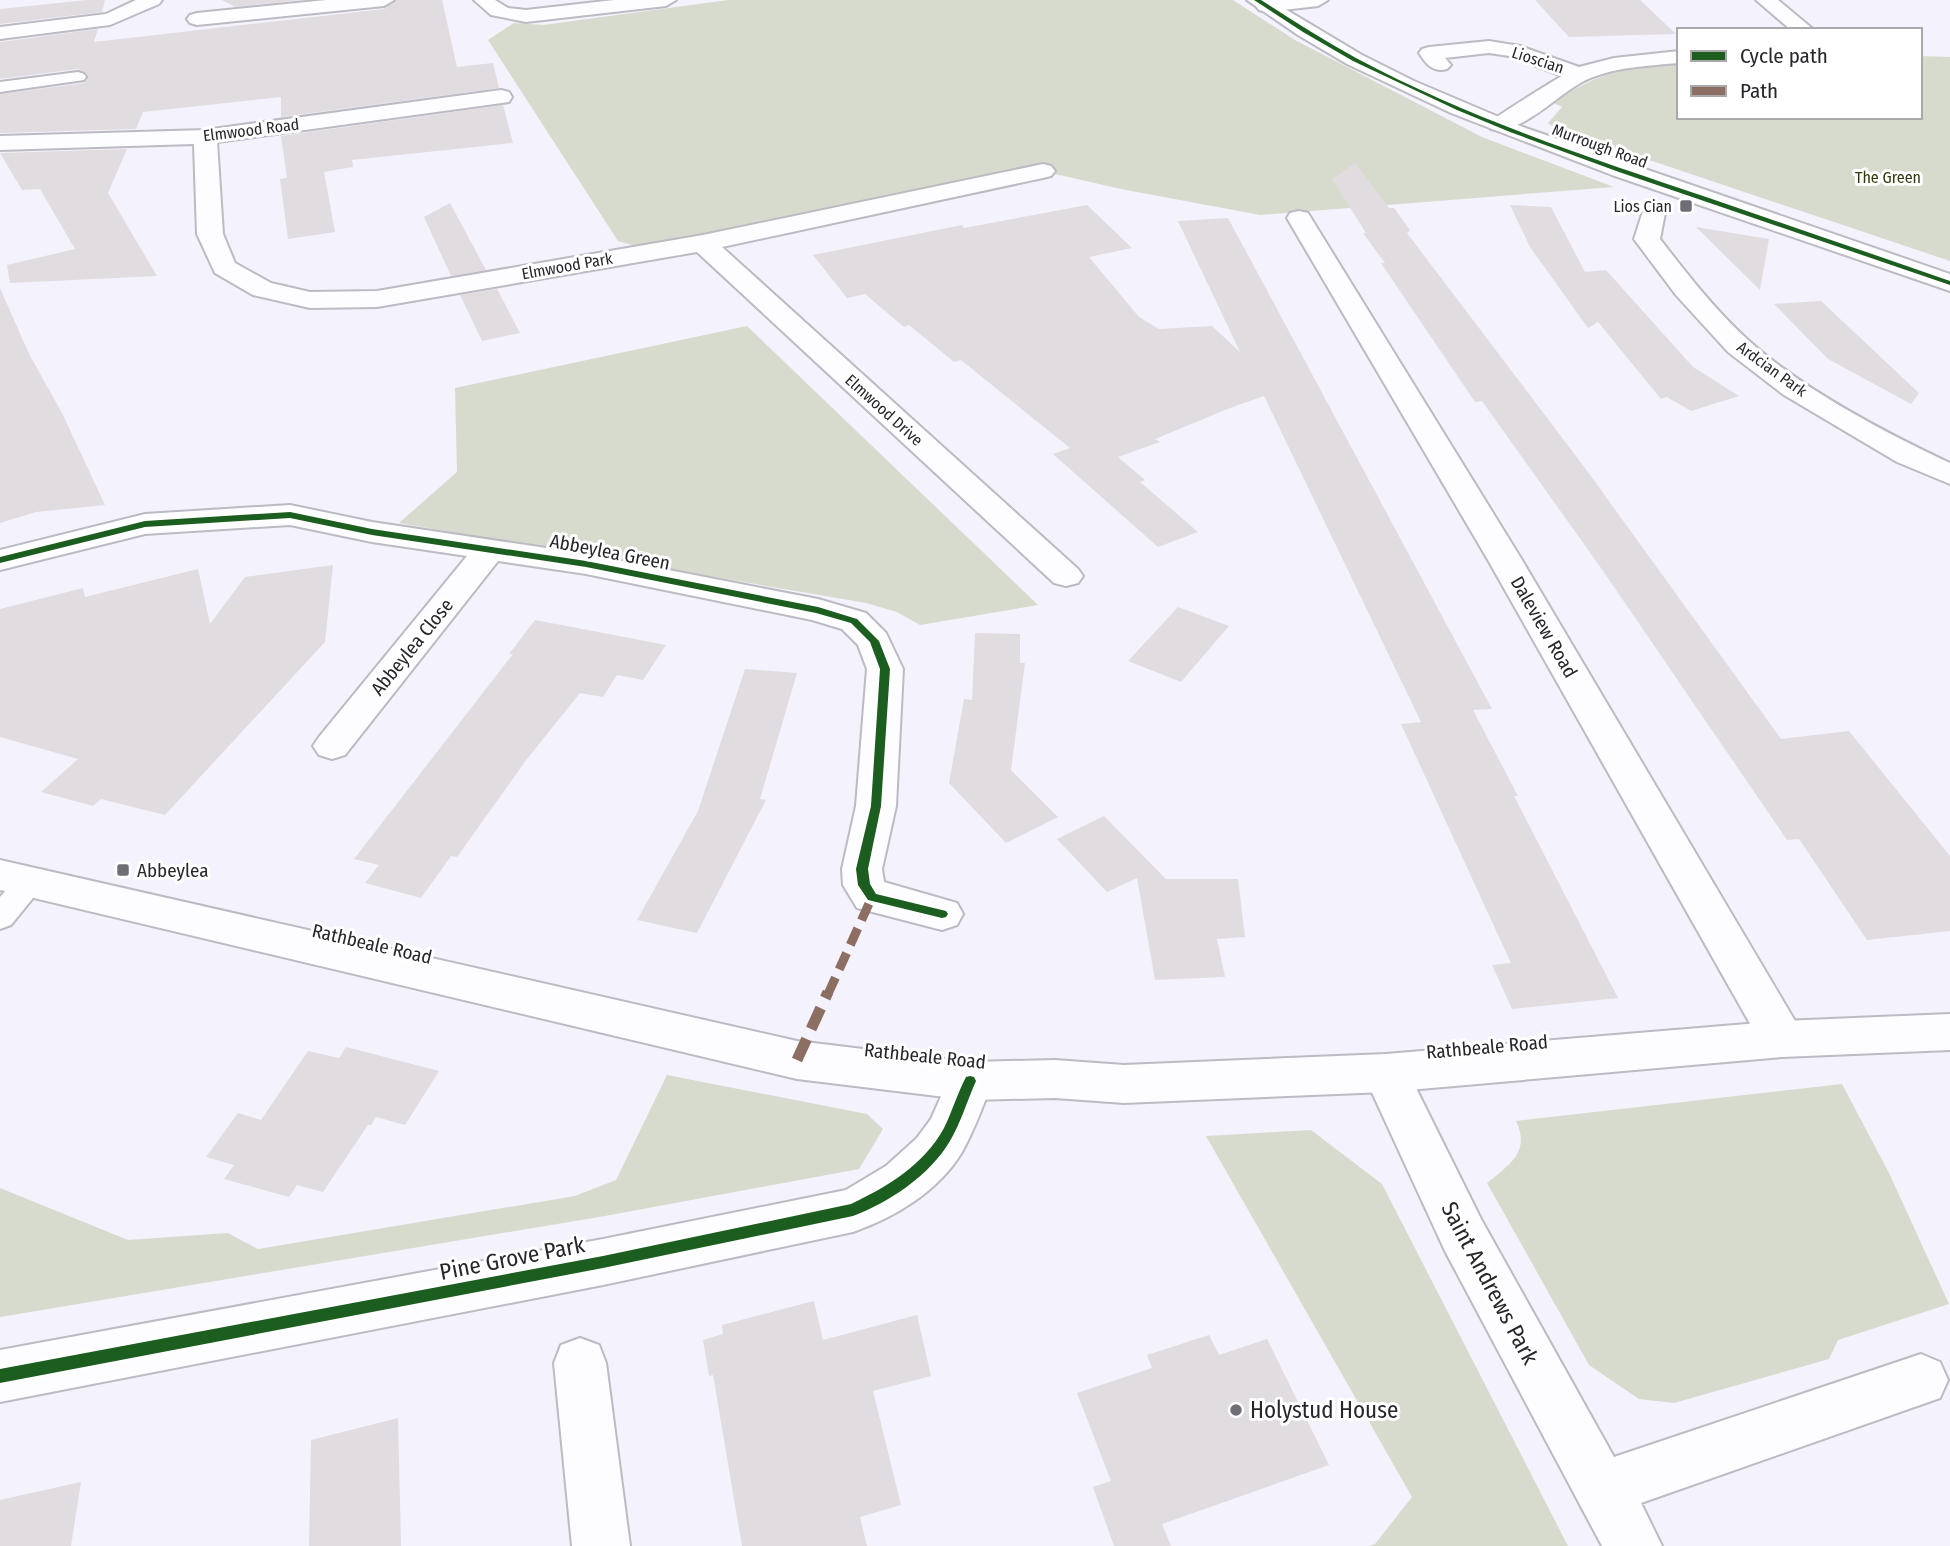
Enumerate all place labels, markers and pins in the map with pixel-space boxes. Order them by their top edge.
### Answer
place label: Lios Cian [1613,197,1672,216]
marker: Lios Cian [1678,198,1694,214]
place label: Abbeylea [137,859,208,882]
marker: Abbeylea [115,862,131,878]
place label: Holystud House [1250,1396,1398,1424]
marker: Holystud House [1228,1402,1244,1418]

